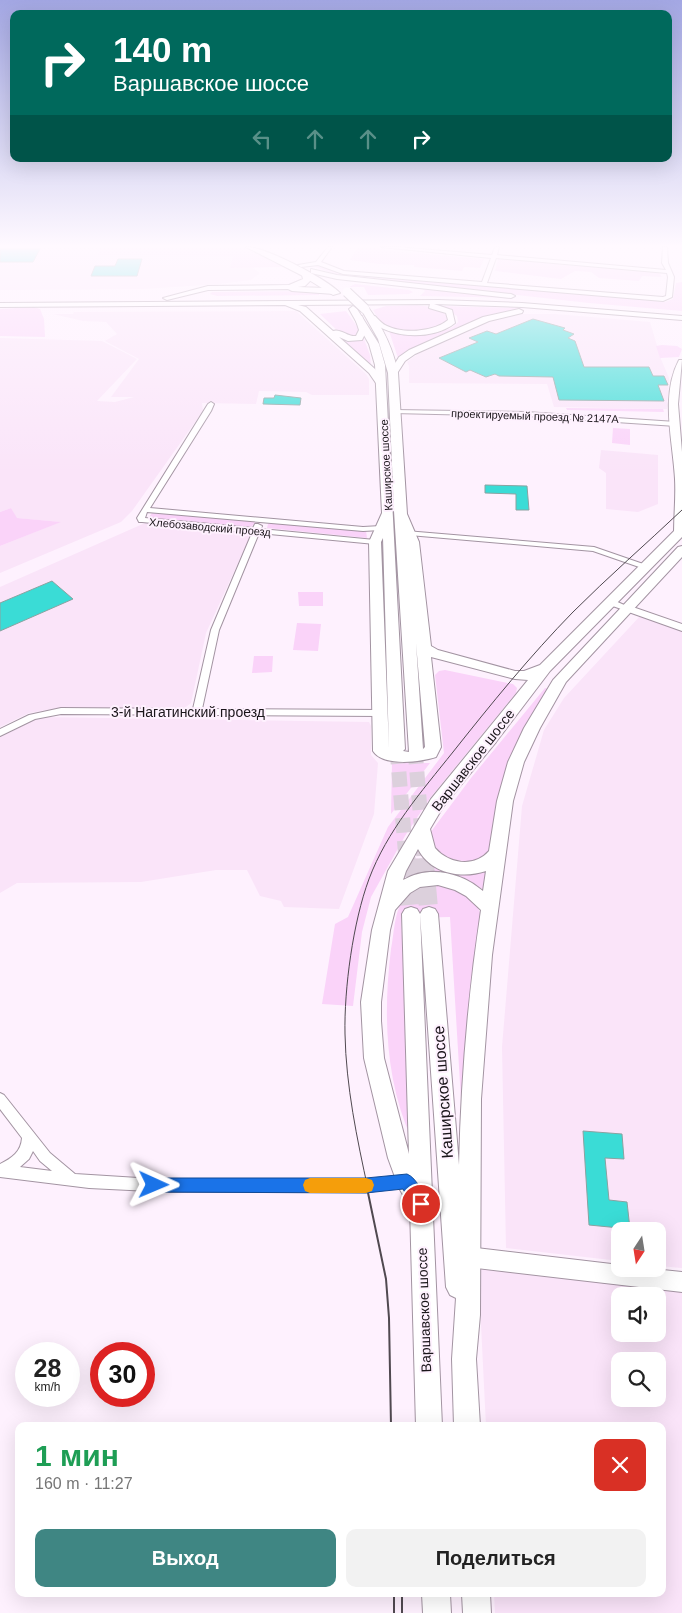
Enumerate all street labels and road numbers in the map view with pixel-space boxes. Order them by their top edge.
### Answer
street label: проектируемый проезд № 2147А [451,407,620,425]
street label: Каширское шоссе [378,419,394,511]
street label: Хлебозаводский проезд [149,516,272,538]
street label: 3-й Нагатинский проезд [111,704,265,720]
street label: Варшавское шоссе [428,706,518,814]
street label: Каширское шоссе [430,1025,456,1159]
street label: Варшавское шоссе [414,1247,434,1373]

